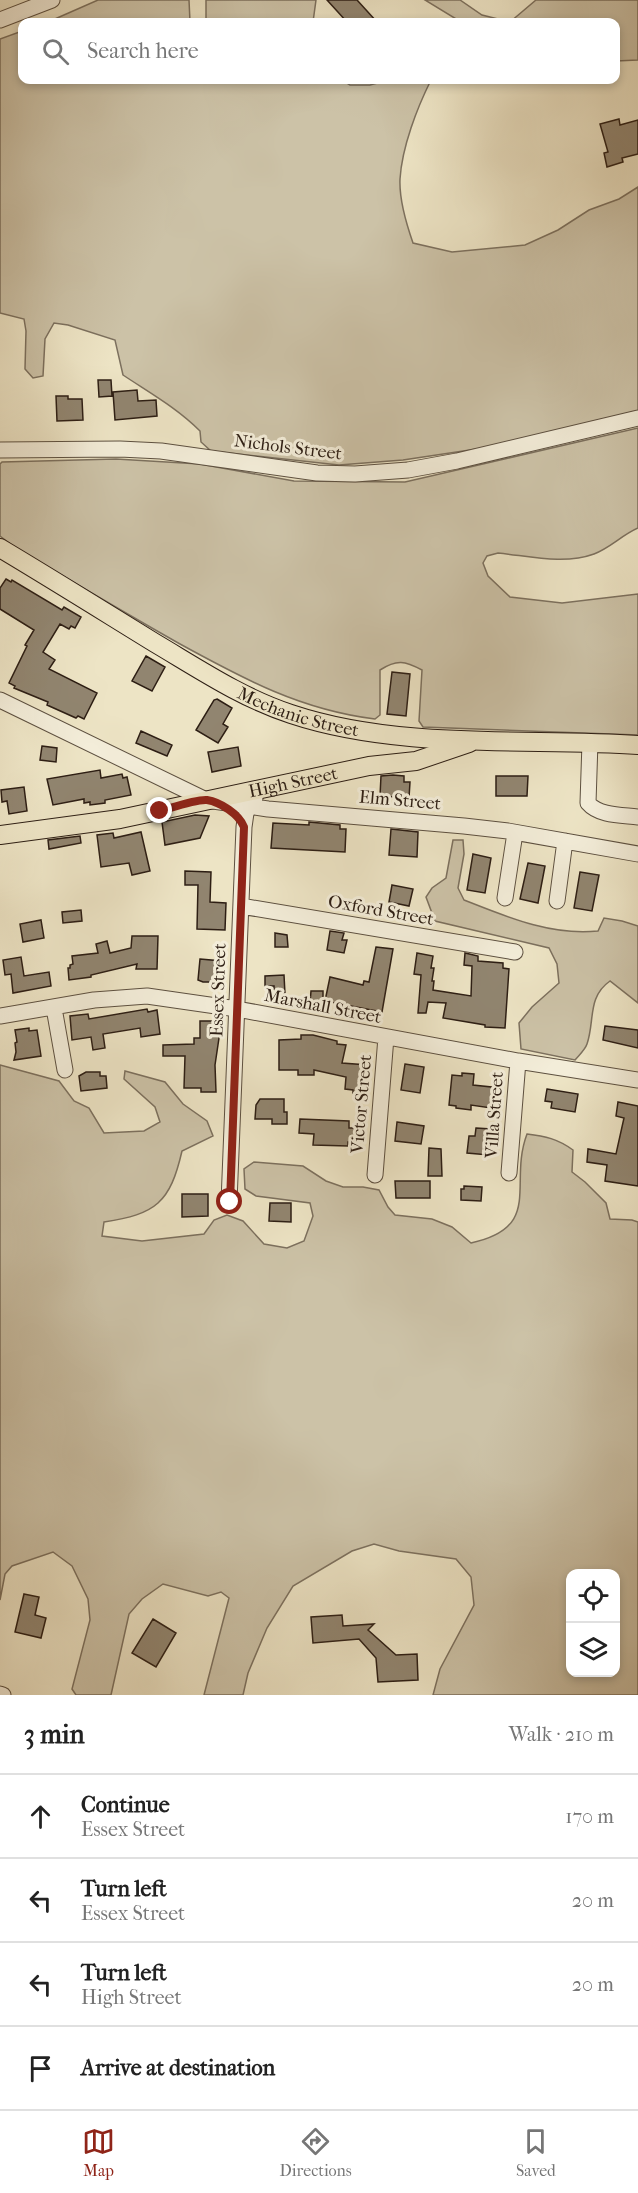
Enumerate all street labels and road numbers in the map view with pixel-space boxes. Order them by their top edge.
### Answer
street label: Nichols Street [233,430,344,465]
street label: Mechanic Street [234,683,361,741]
street label: High Street [247,763,340,802]
street label: Elm Street [358,786,442,815]
street label: Oxford Street [326,891,436,930]
street label: Essex Street [206,942,231,1037]
street label: Marshall Street [263,985,384,1028]
street label: Victor Street [347,1053,376,1155]
street label: Villa Street [481,1071,508,1160]

